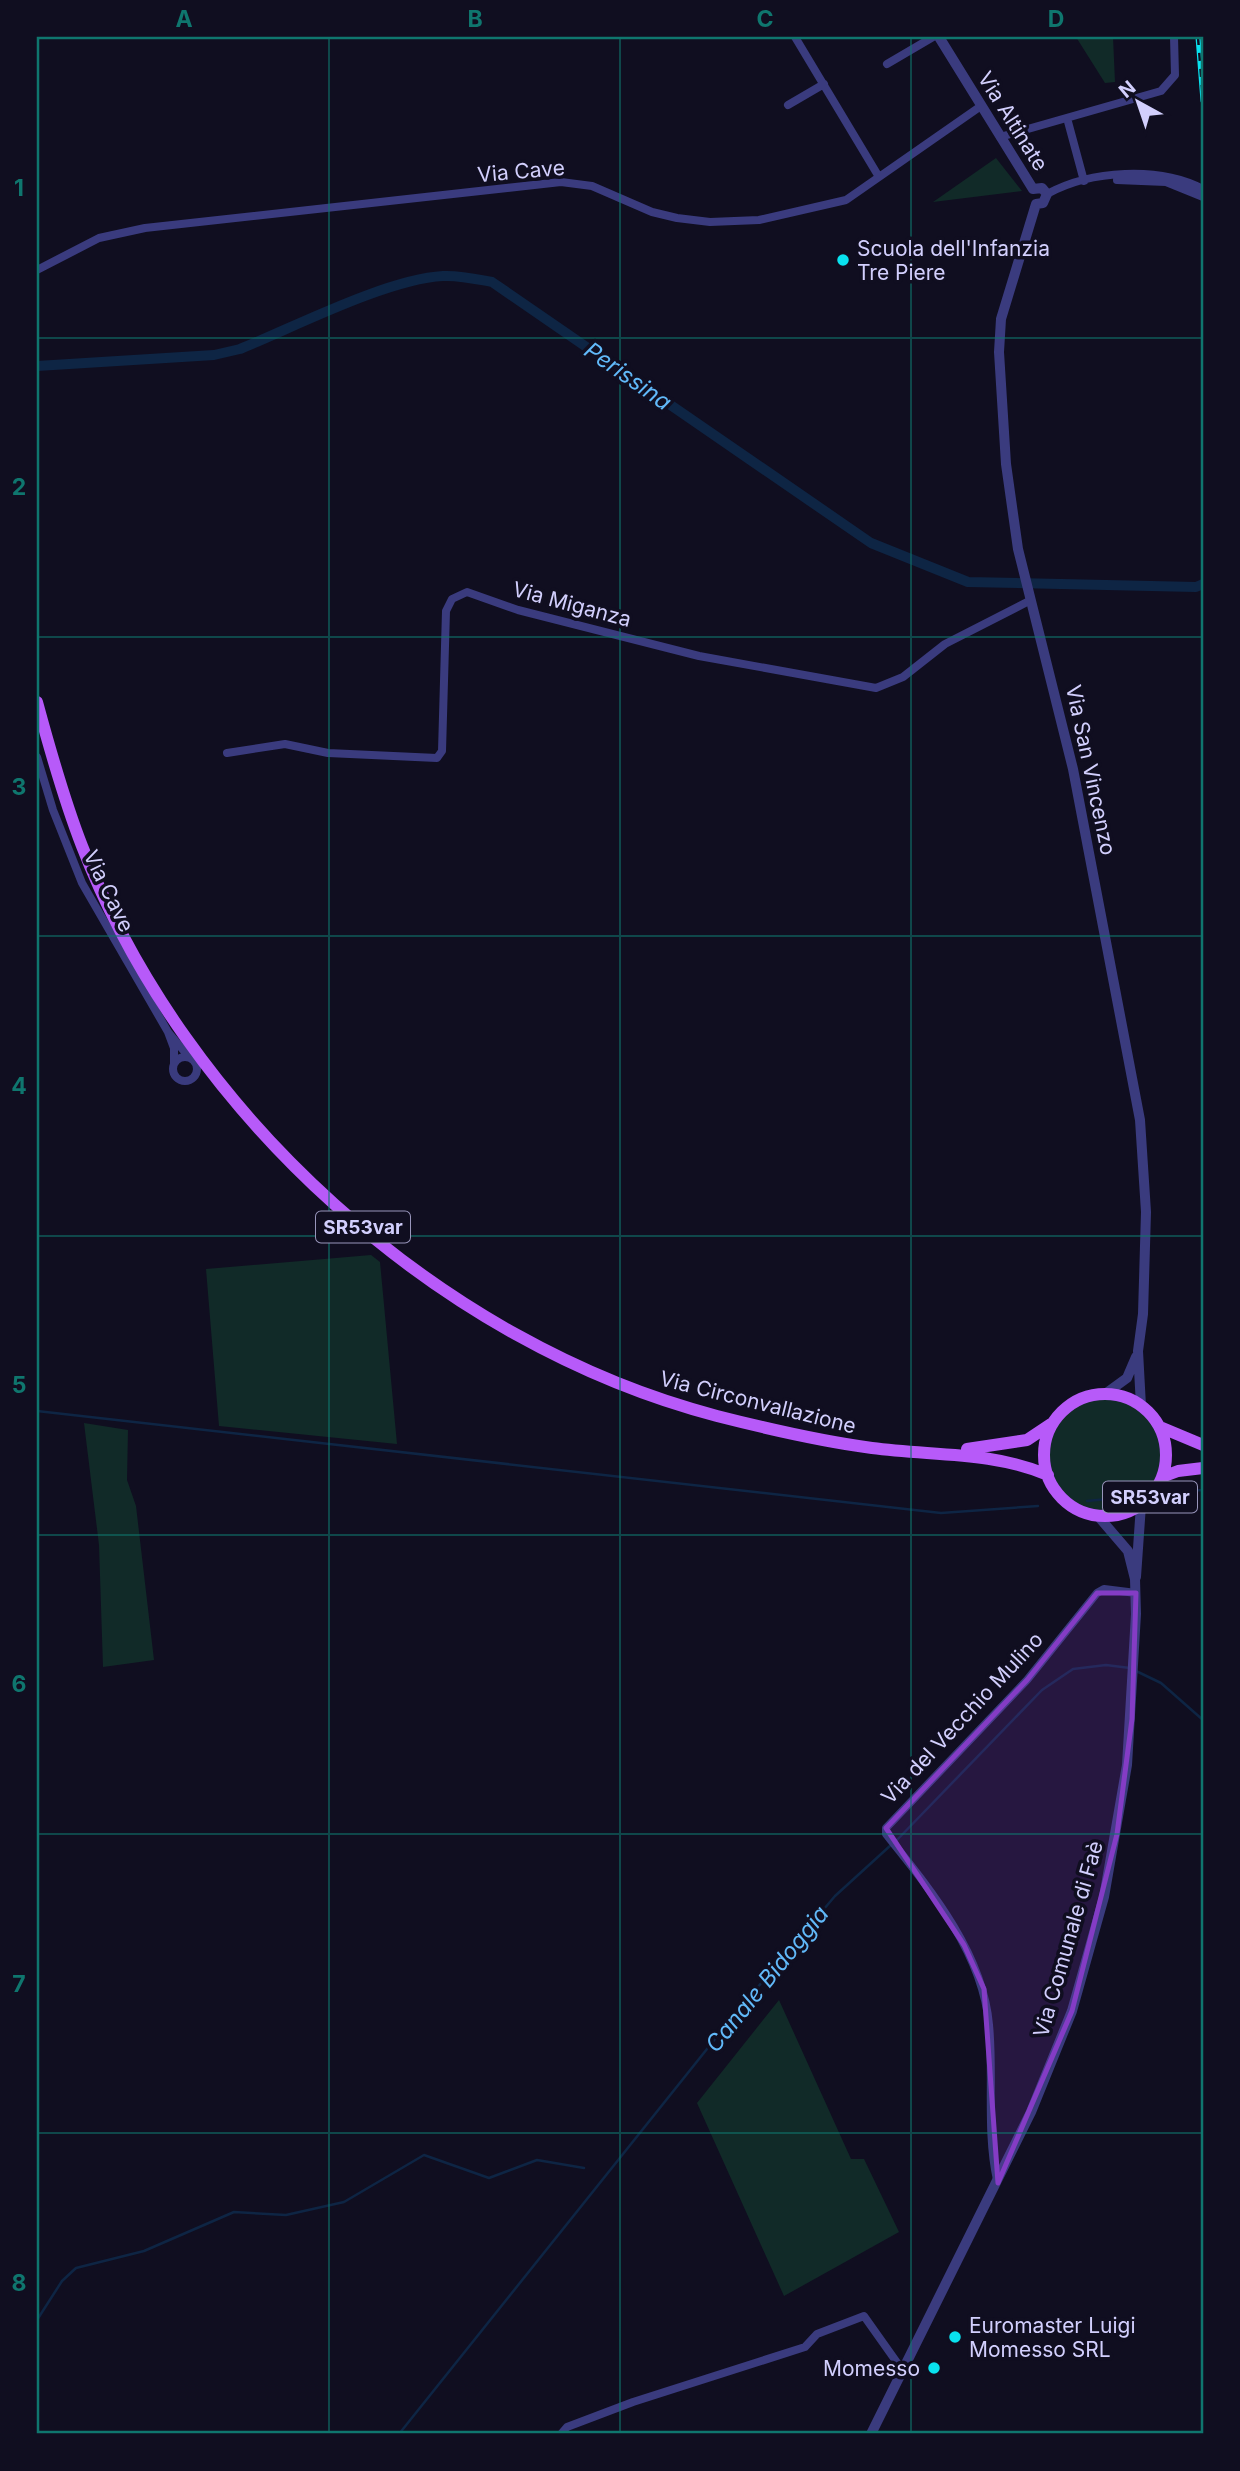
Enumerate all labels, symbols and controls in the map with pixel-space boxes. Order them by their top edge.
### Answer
text: A [175,5,193,33]
text: B [467,5,483,33]
text: C [756,5,774,33]
text: D [1048,5,1064,33]
north arrow [1104,66,1174,136]
street label: Via Altinate [973,67,1053,175]
text: N [1114,76,1140,103]
street label: Via Cave [476,155,566,187]
text: 1 [14,174,24,202]
place label: Scuola dell'Infanzia Tre Piere [857,236,1050,285]
marker: Scuola dell'Infanzia Tre Piere [835,252,851,268]
water label: Perissina [579,336,677,416]
text: 2 [12,473,26,501]
street label: Via Miganza [510,576,634,632]
street label: Via San Vincenzo [1061,683,1121,857]
text: 3 [12,773,26,801]
street label: Via Cave [79,846,139,936]
text: 4 [11,1072,27,1100]
road number: SR53var [316,1212,410,1242]
street label: Via Circonvallazione [657,1366,859,1438]
text: 5 [12,1371,26,1399]
road number: SR53var [1103,1482,1197,1512]
street label: Via del Vecchio Mulino [876,1627,1048,1809]
text: 6 [12,1670,26,1698]
street label: Via Comunale di Faè [1028,1838,1108,2040]
water label: Canale Bidoggia [699,1900,835,2058]
text: 7 [12,1970,26,1998]
text: 8 [12,2269,26,2297]
place label: Euromaster Luigi Momesso SRL [969,2313,1136,2362]
marker: Euromaster Luigi Momesso SRL [947,2329,963,2345]
place label: Momesso [823,2356,920,2381]
marker: Momesso [926,2360,942,2376]

